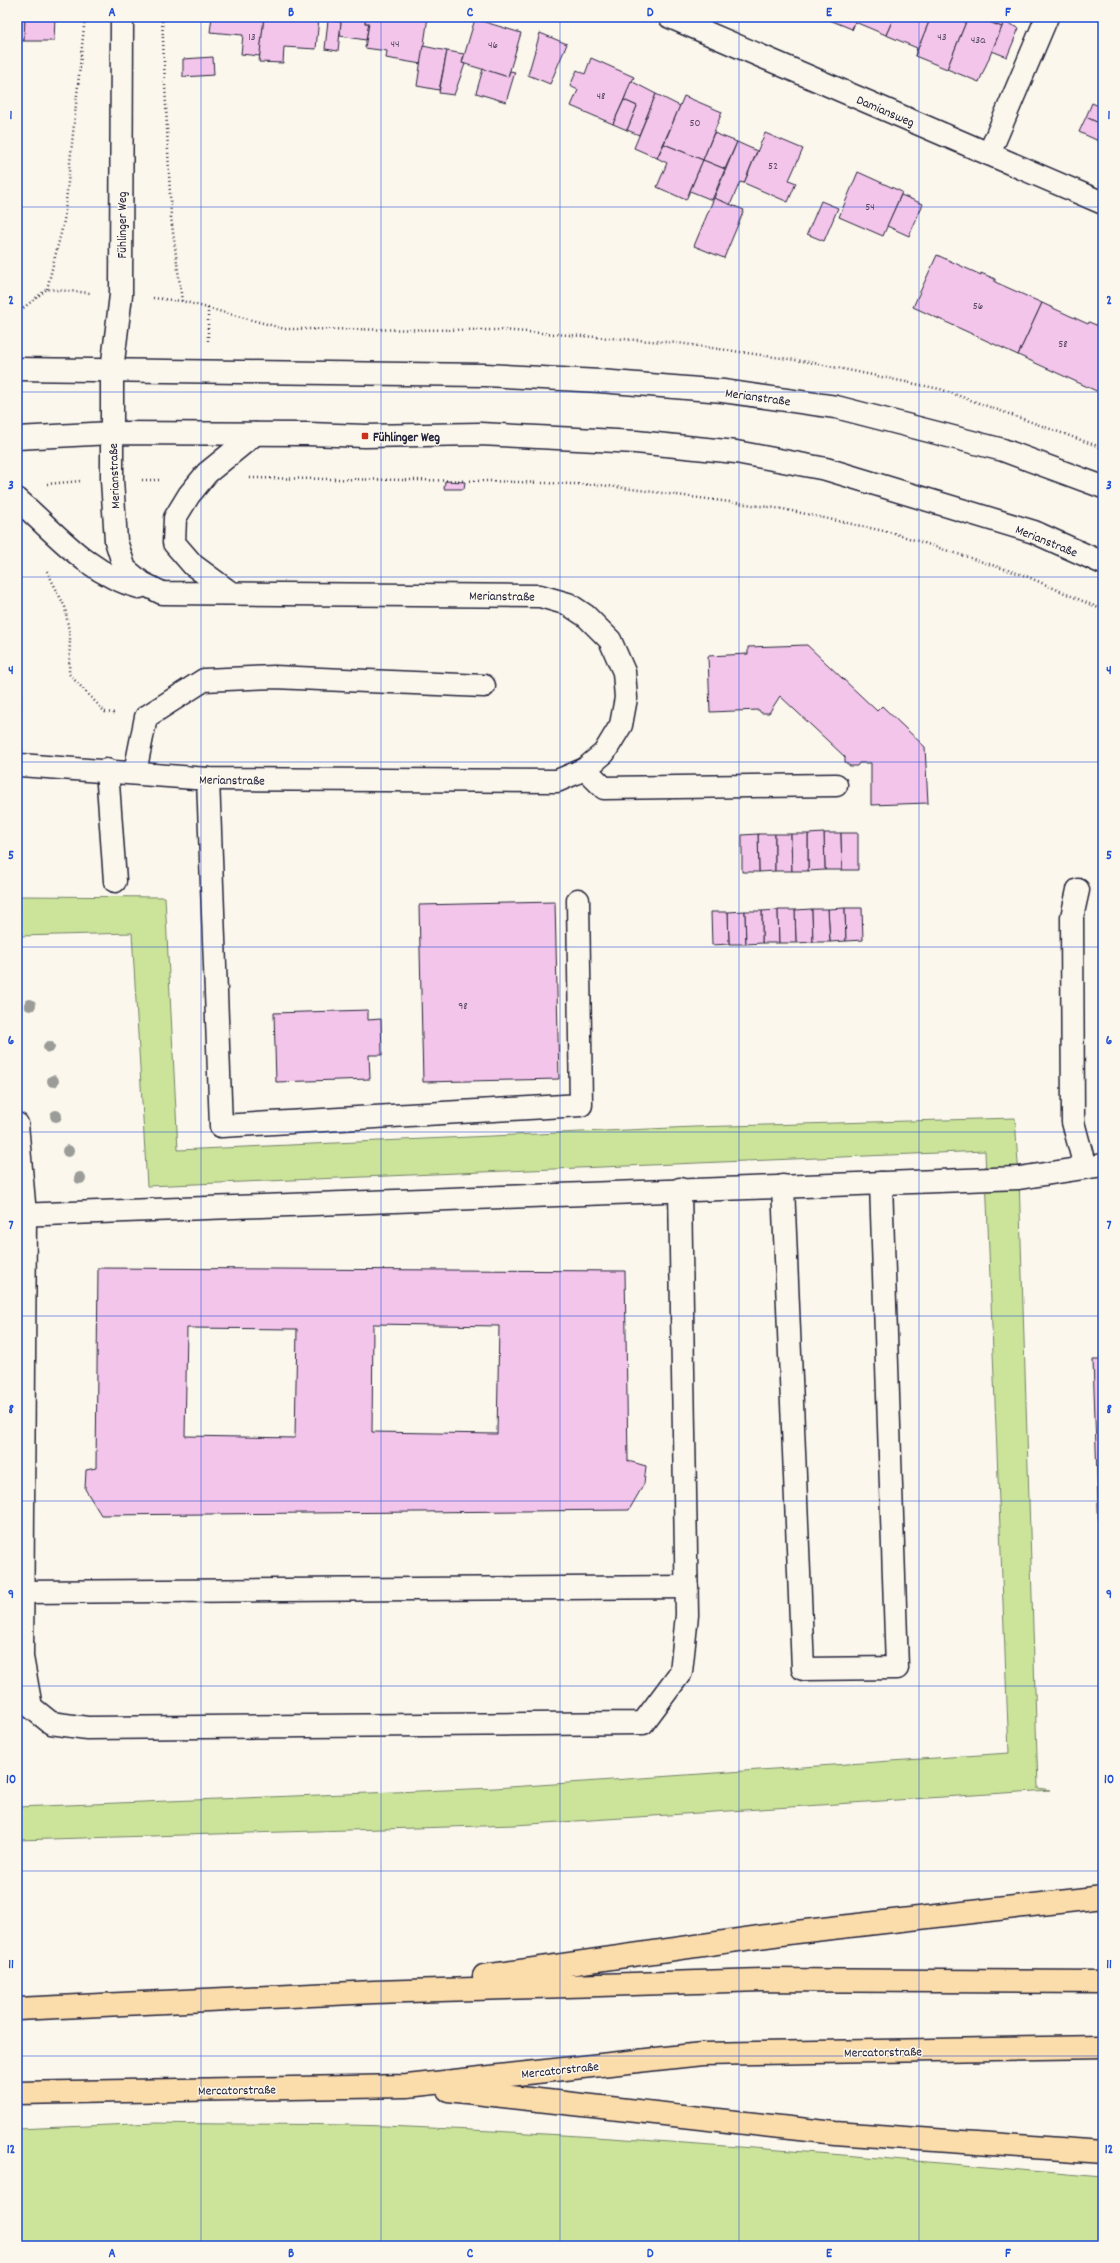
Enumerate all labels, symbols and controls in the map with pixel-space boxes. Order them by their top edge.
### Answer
text: A [108,4,116,23]
text: B [288,4,294,23]
text: C [467,4,474,23]
text: D [647,4,654,23]
text: E [826,4,833,23]
text: F [1005,4,1011,23]
house number: 13 [248,30,256,46]
house number: 43 [937,30,947,46]
house number: 43a [971,33,986,49]
house number: 44 [390,37,400,53]
house number: 46 [488,38,498,54]
house number: 48 [597,89,605,105]
street label: Damiansweg [853,92,917,133]
text: 1 [10,107,13,126]
text: 1 [1108,107,1111,126]
house number: 50 [689,116,701,132]
house number: 52 [768,159,778,175]
street label: Fühlinger Weg [114,191,133,258]
house number: 54 [865,200,875,216]
text: 2 [8,292,14,311]
text: 2 [1106,292,1112,311]
house number: 56 [973,299,983,315]
house number: 58 [1058,337,1068,353]
street label: Merianstraße [724,384,792,412]
place label: Fühlinger Weg [373,429,440,448]
marker: Fühlinger Weg [360,431,370,441]
street label: Merianstraße [105,442,126,509]
text: 3 [8,477,14,496]
text: 3 [1106,477,1112,496]
street label: Merianstraße [1012,521,1080,564]
street label: Merianstraße [469,587,535,608]
text: 4 [8,662,14,681]
text: 4 [1106,662,1112,681]
street label: Merianstraße [199,771,265,792]
text: 5 [8,847,14,866]
text: 5 [1106,847,1112,866]
house number: 98 [458,999,468,1015]
text: 6 [8,1032,15,1051]
text: 6 [1106,1032,1113,1051]
text: 7 [9,1217,14,1236]
text: 7 [1107,1217,1112,1236]
text: 8 [8,1401,14,1420]
text: 8 [1106,1401,1112,1420]
text: 9 [8,1586,14,1605]
text: 9 [1106,1586,1112,1605]
text: 10 [6,1771,16,1790]
text: 10 [1104,1771,1114,1790]
text: 11 [8,1956,14,1975]
text: 11 [1106,1956,1112,1975]
street label: Mercatorstraße [844,2043,922,2064]
street label: Mercatorstraße [520,2058,600,2085]
street label: Mercatorstraße [198,2081,276,2102]
text: 12 [7,2141,16,2160]
text: 12 [1105,2141,1114,2160]
text: A [108,2245,116,2263]
text: B [288,2245,294,2263]
text: C [467,2245,474,2263]
text: D [647,2245,654,2263]
text: E [826,2245,833,2263]
text: F [1005,2245,1011,2263]

